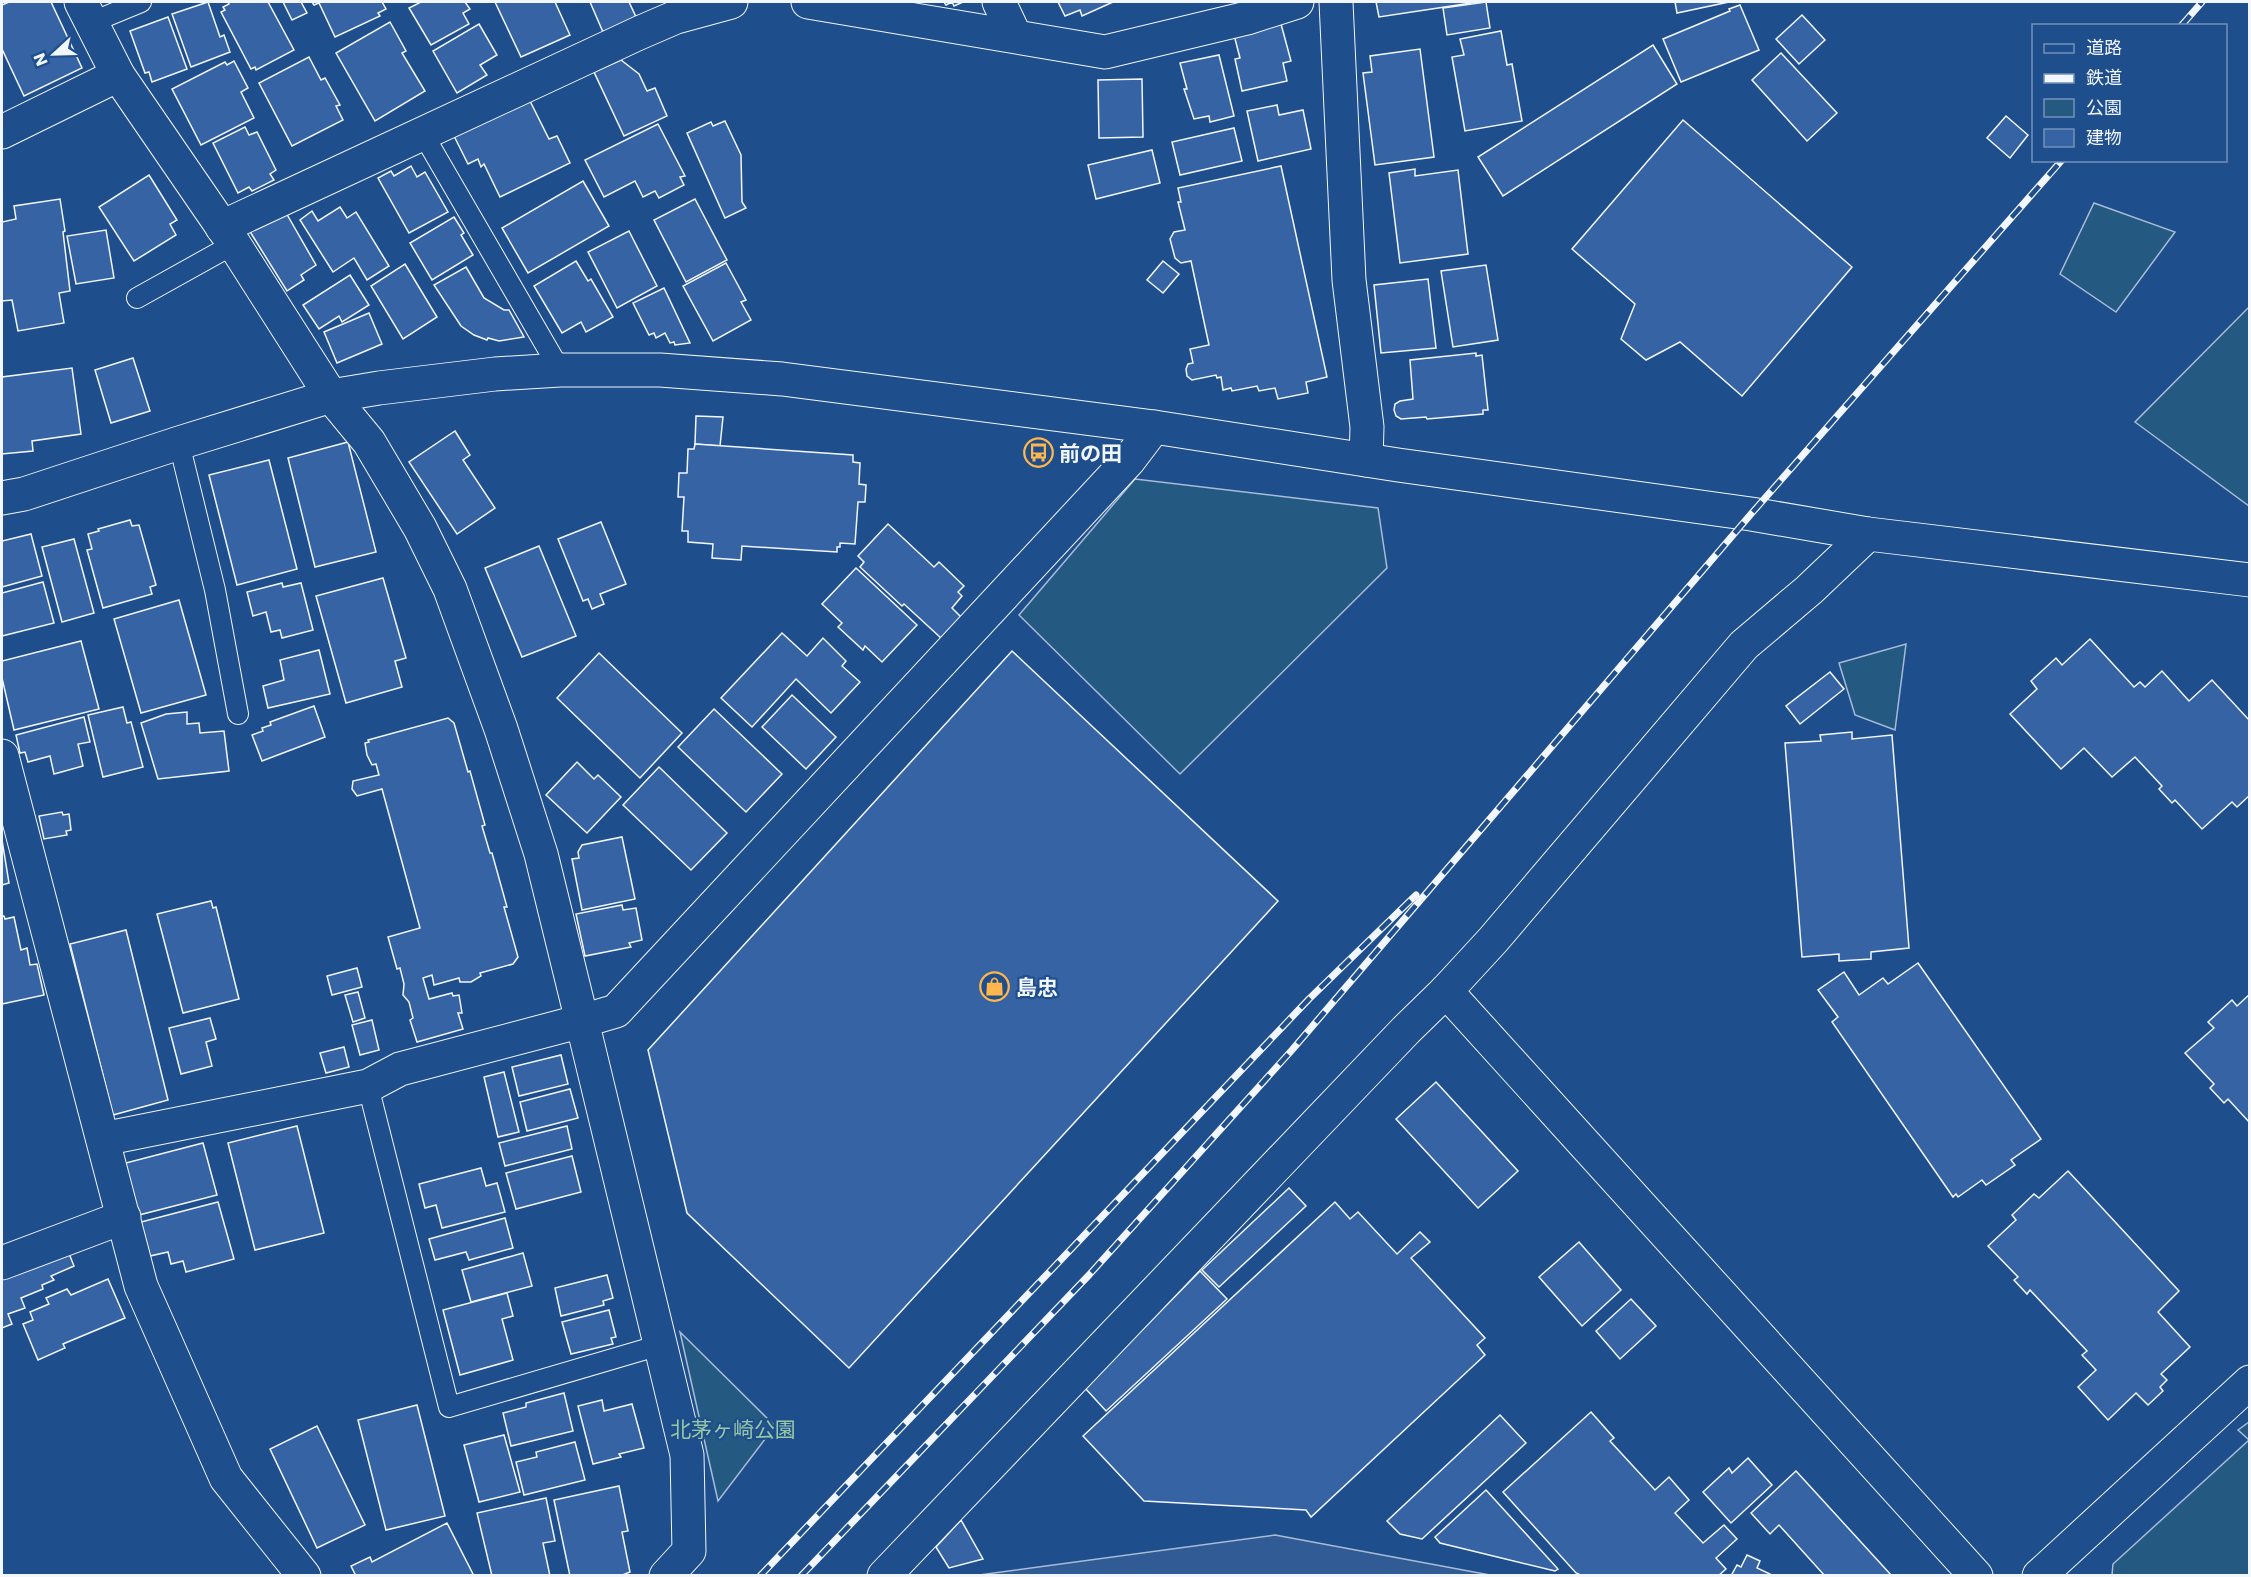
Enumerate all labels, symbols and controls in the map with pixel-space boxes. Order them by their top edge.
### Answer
north arrow [24,24,84,84]
legend [2032,24,2227,162]
text: 道路 [2086,35,2122,60]
text: N [28,50,53,69]
text: 鉄道 [2086,65,2122,90]
text: 公園 [2086,95,2122,120]
text: 建物 [2086,125,2122,150]
bus stop icon: 前の田 [1022,437,1054,469]
place label: 前の田 [1059,439,1122,468]
shop icon: 島忠 [979,971,1011,1003]
place label: 島忠 [1016,973,1058,1002]
park label: 北茅ヶ崎公園 [670,1415,796,1444]

